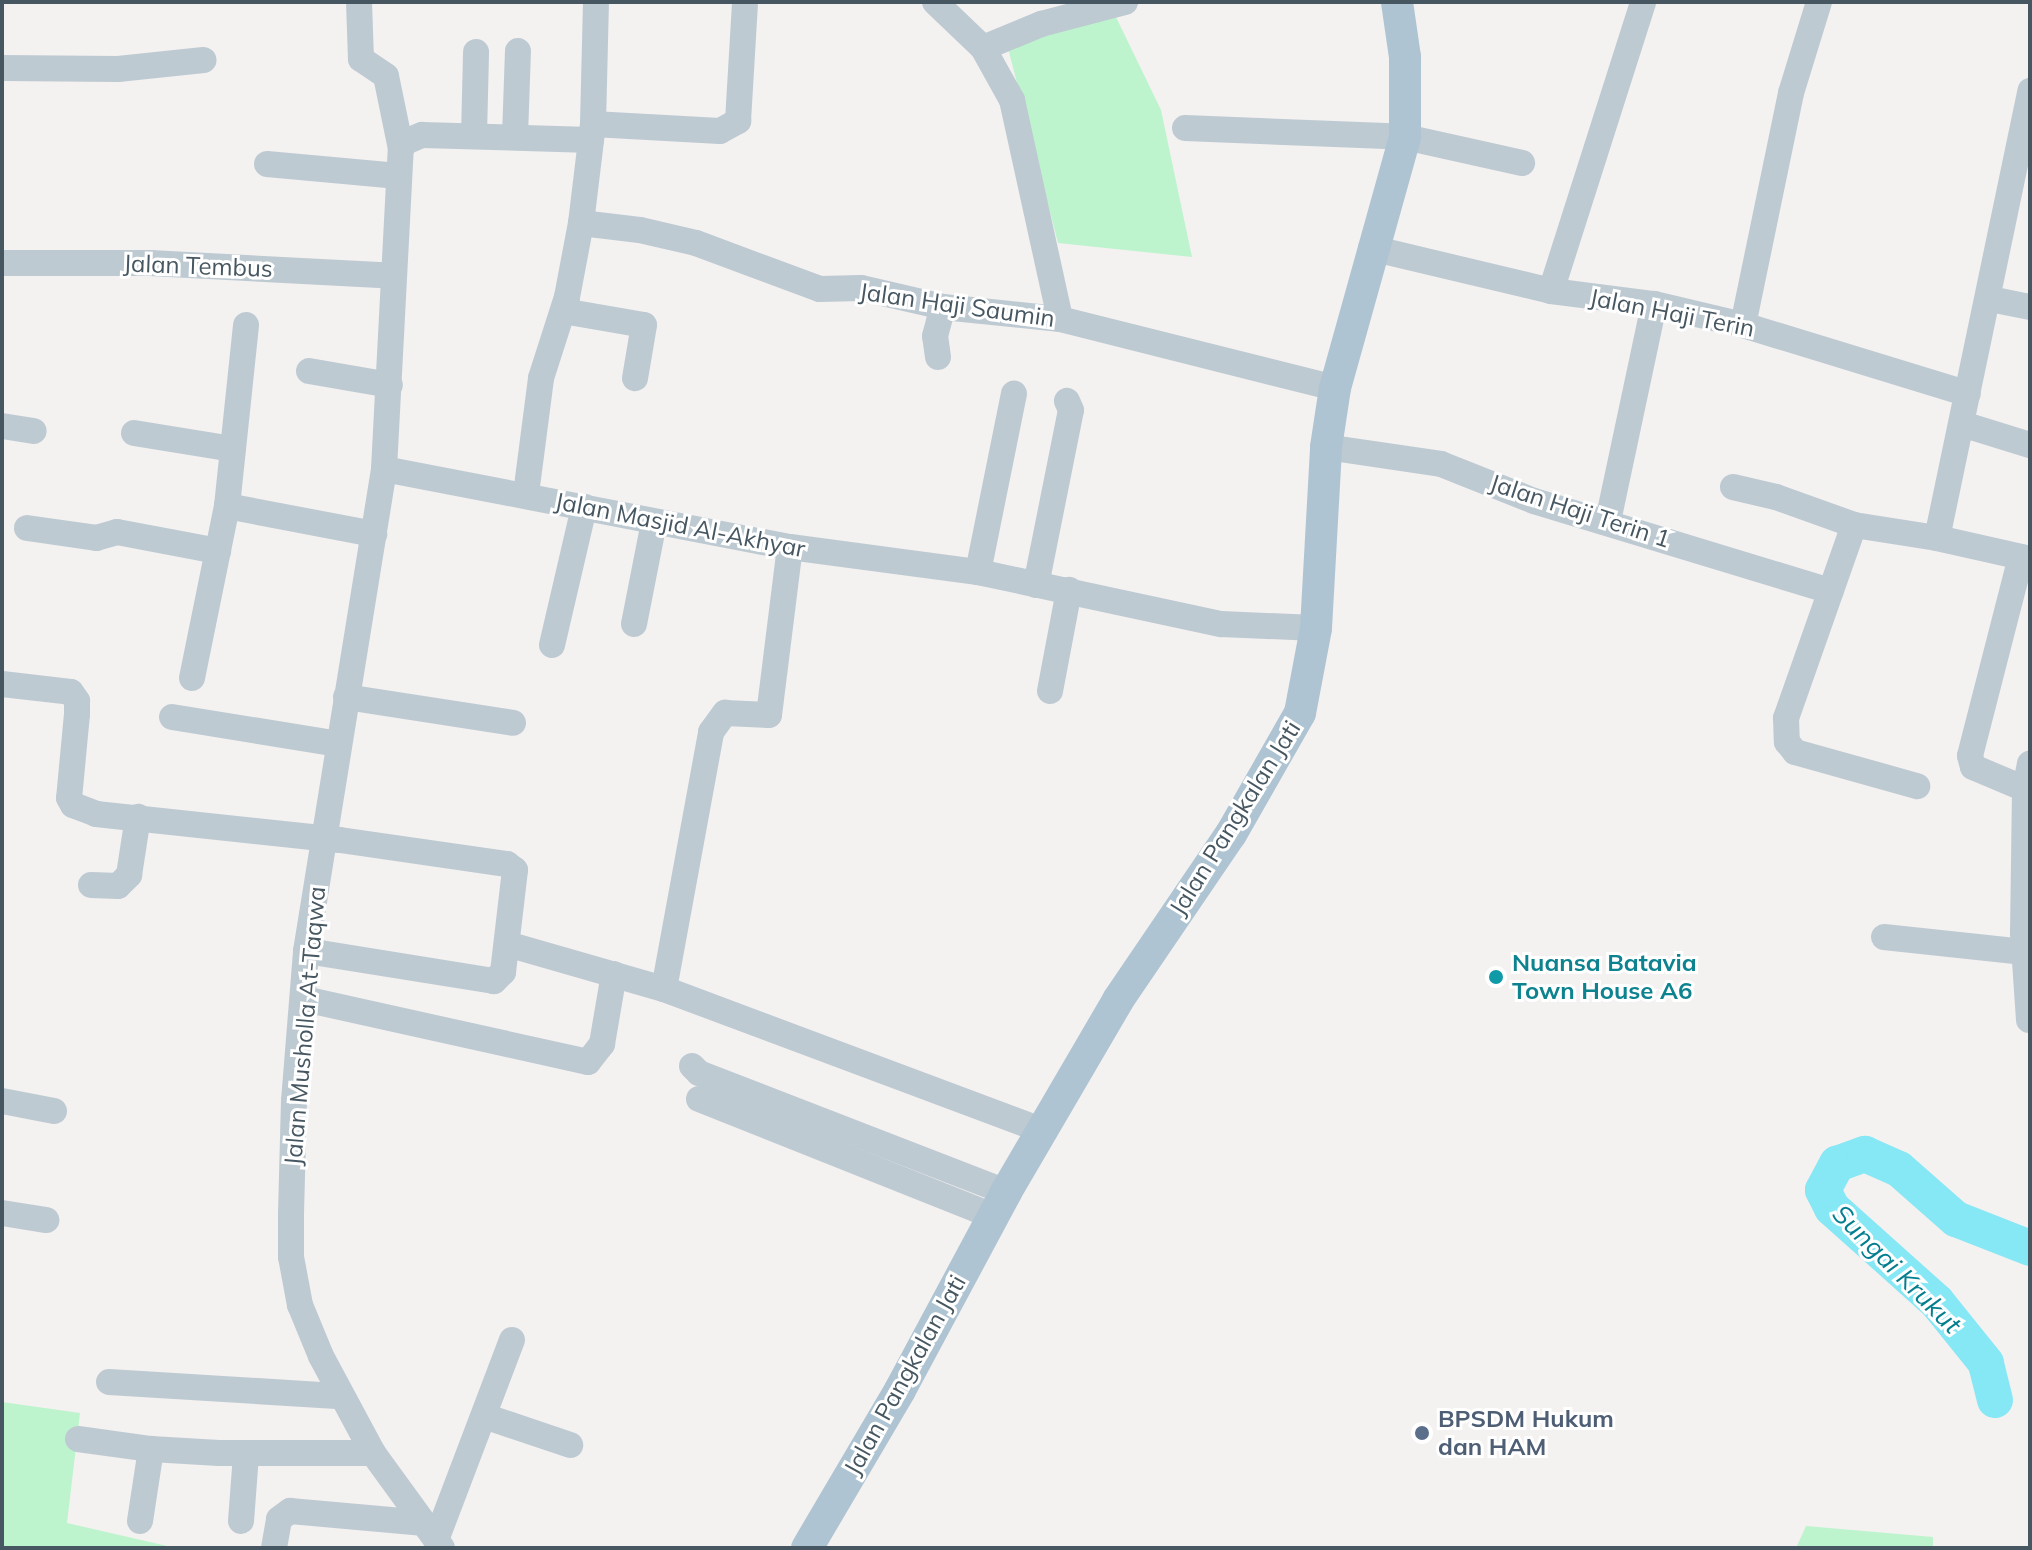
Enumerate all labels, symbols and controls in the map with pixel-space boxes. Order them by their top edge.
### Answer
street label: Jalan Tembus [123,249,273,283]
street label: Jalan Haji Saumin [857,277,1057,333]
street label: Jalan Haji Terin [1587,283,1757,343]
street label: Jalan Haji Terin 1 [1486,468,1674,554]
street label: Jalan Masjid Al-Akhyar [552,487,808,563]
street label: Jalan Pangkalan Jati [1163,715,1307,921]
street label: Jalan Musholla At-Taqwa [278,885,332,1167]
place label: Nuansa Batavia Town House A6 [1512,949,1697,1005]
marker: Nuansa Batavia Town House A6 [1487,968,1505,986]
water label: Sungai Krukut [1826,1198,1968,1340]
street label: Jalan Pangkalan Jati [838,1270,972,1480]
place label: BPSDM Hukum dan HAM [1438,1405,1614,1461]
marker: BPSDM Hukum dan HAM [1413,1424,1431,1442]

